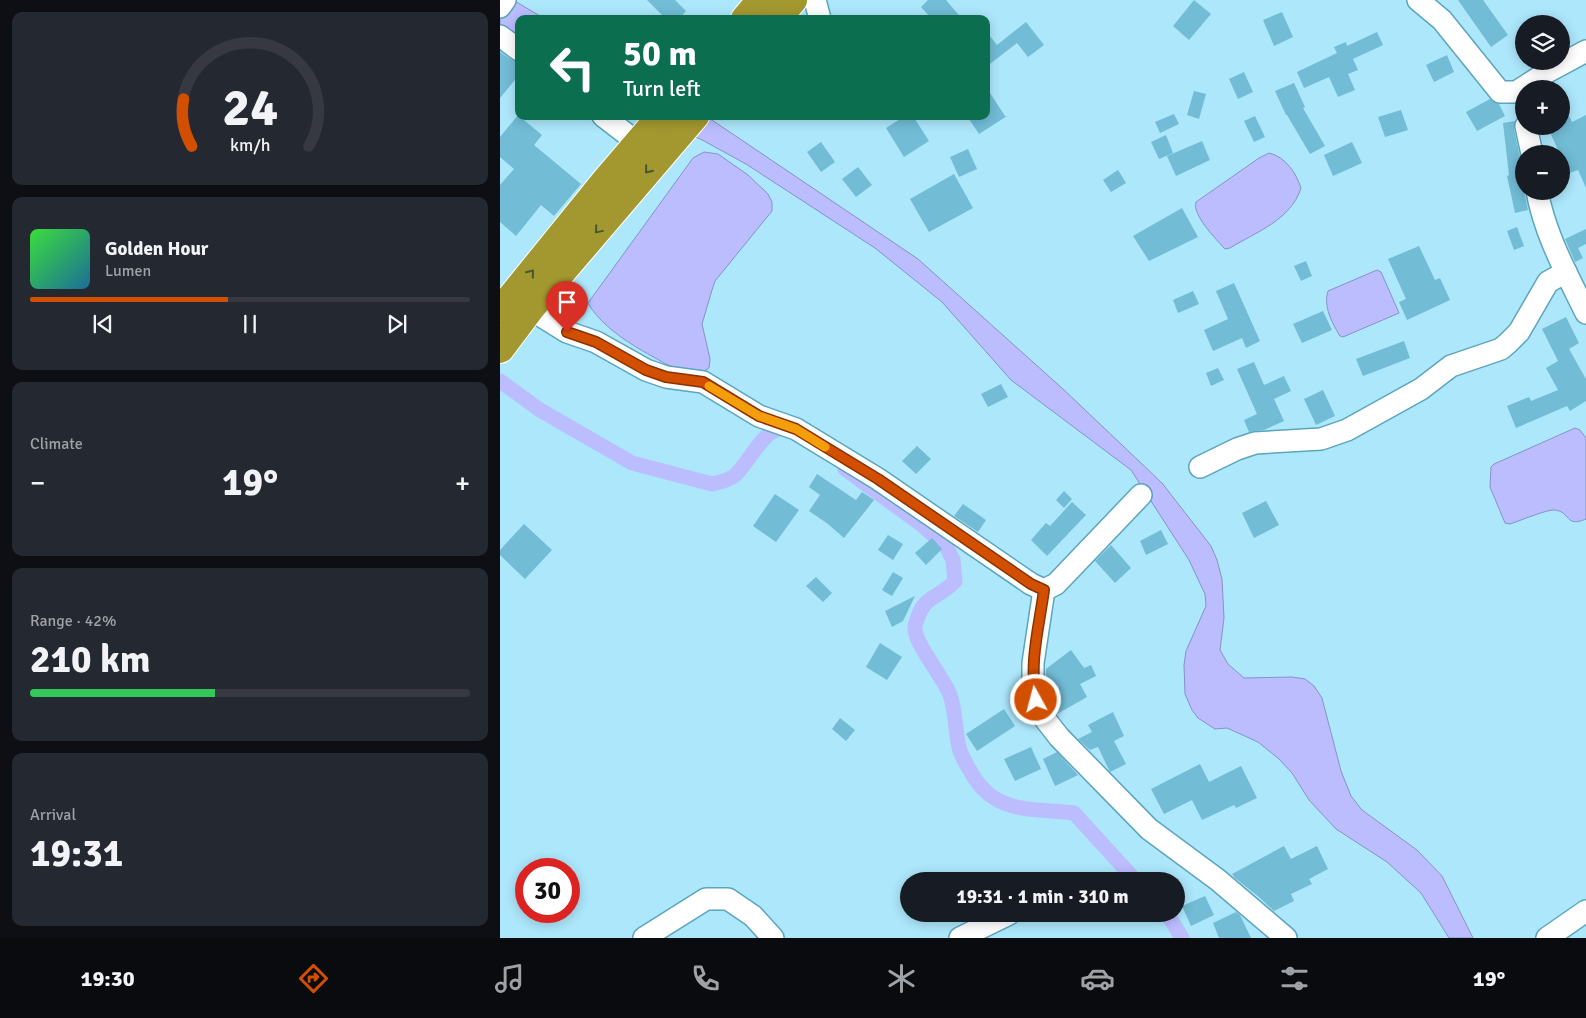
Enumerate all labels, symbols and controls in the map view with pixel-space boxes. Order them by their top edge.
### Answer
map controls [1515,15,1570,200]
button: layers [1515,15,1570,70]
text: 50 m [623,32,697,75]
icon: left [540,35,605,100]
text: Turn left [623,75,701,102]
text: 24 [222,76,278,140]
button: + [1515,80,1570,135]
text: km/h [230,134,270,156]
button: − [1515,145,1570,200]
one-way arrow [645,164,654,173]
one-way arrow [595,224,604,233]
text: Golden Hour [105,237,208,261]
text: Lumen [105,261,151,281]
one-way arrow [525,270,534,279]
pin [546,281,588,332]
icon: arrive [553,288,581,316]
icon: previous [89,310,117,338]
icon: pause [236,310,264,338]
icon: next [383,310,411,338]
text: Climate [30,434,83,454]
text: 19° [222,459,278,506]
text: − [30,466,45,500]
text: + [455,466,470,500]
text: Range · 42% [30,611,116,631]
text: 210 km [30,636,151,683]
position arrow [1009,673,1061,725]
text: Arrival [30,805,76,825]
text: 19:31 [30,830,123,877]
speed limit sign: 30 [515,858,580,923]
text: 19:31 · 1 min · 310 m [956,885,1129,909]
icon: directions [296,961,331,996]
icon: music [492,961,527,996]
icon: phone [688,961,723,996]
icon: climate [884,961,919,996]
icon: car [1080,961,1115,996]
icon: filters [1277,961,1312,996]
text: 19:30 [81,965,135,992]
text: 19° [1473,965,1505,992]

